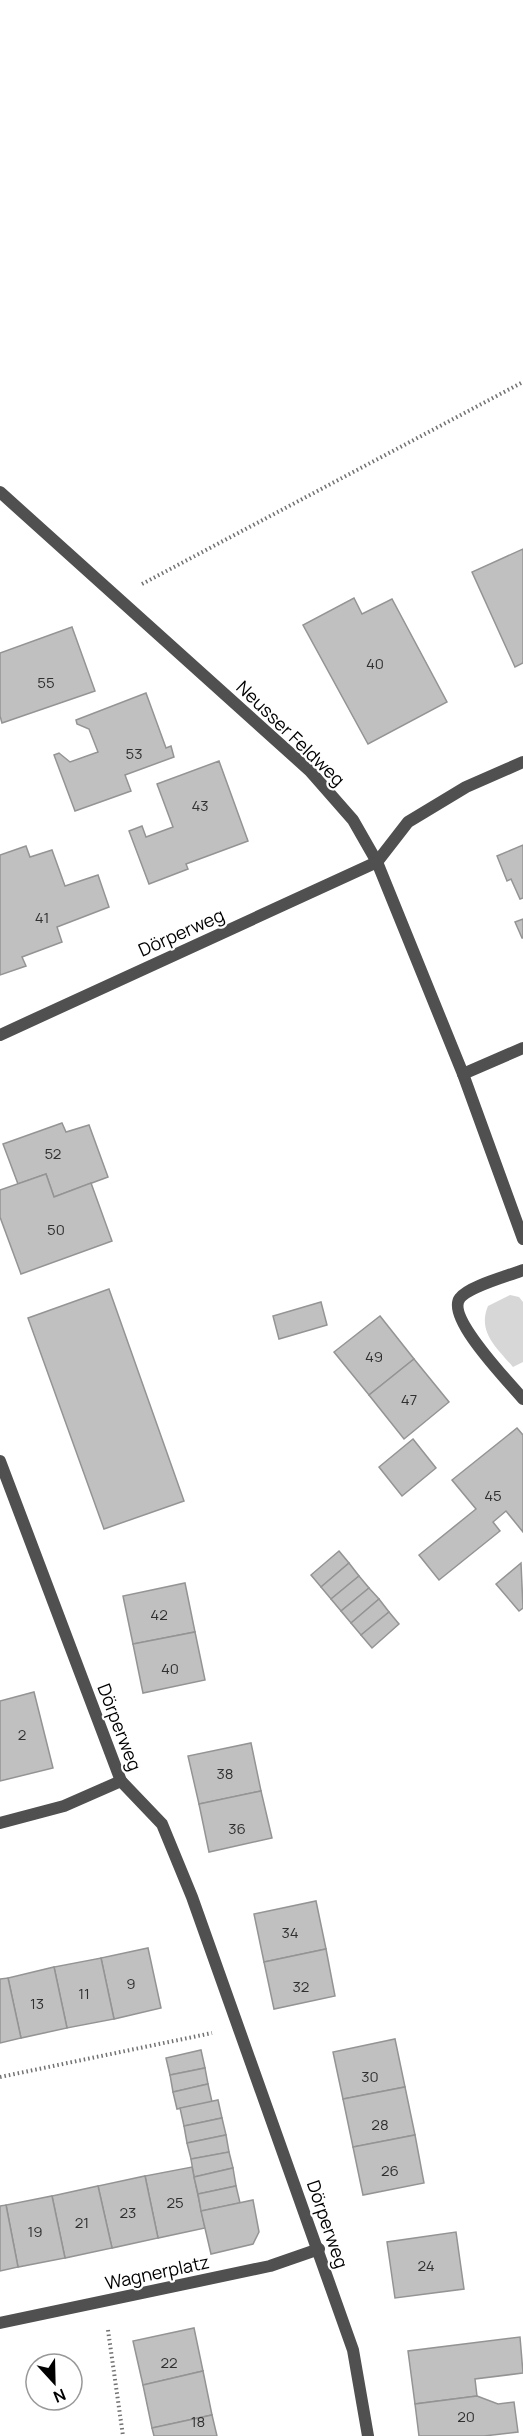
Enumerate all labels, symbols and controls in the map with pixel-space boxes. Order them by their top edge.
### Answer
house number: 40 [366,653,384,674]
house number: 55 [37,672,55,693]
street label: Neusser Feldweg [232,675,350,791]
house number: 53 [126,743,142,764]
house number: 43 [191,795,209,816]
street label: Dörperweg [134,902,228,962]
house number: 41 [35,907,49,928]
house number: 52 [45,1143,61,1164]
house number: 50 [47,1219,65,1240]
house number: 49 [365,1346,383,1367]
house number: 47 [401,1389,417,1410]
house number: 45 [484,1485,502,1506]
house number: 42 [150,1604,168,1625]
house number: 40 [161,1658,179,1679]
street label: Dörperweg [92,1680,148,1774]
house number: 2 [18,1724,26,1745]
house number: 38 [216,1763,234,1784]
house number: 36 [228,1818,246,1839]
house number: 34 [281,1922,299,1943]
house number: 9 [126,1973,136,1994]
house number: 32 [293,1976,309,1997]
house number: 11 [78,1983,90,2004]
house number: 13 [30,1993,44,2014]
house number: 30 [361,2066,379,2087]
house number: 28 [371,2114,389,2135]
house number: 26 [381,2160,399,2181]
street label: Dörperweg [302,2177,354,2271]
house number: 25 [166,2192,184,2213]
house number: 23 [120,2202,136,2223]
house number: 21 [75,2212,89,2233]
house number: 19 [27,2221,43,2242]
street label: Wagnerplatz [103,2249,211,2295]
house number: 24 [417,2255,435,2276]
north arrow [24,2352,84,2412]
house number: 22 [160,2352,178,2373]
text: N [50,2384,69,2408]
house number: 20 [457,2406,475,2427]
house number: 18 [191,2411,205,2432]

